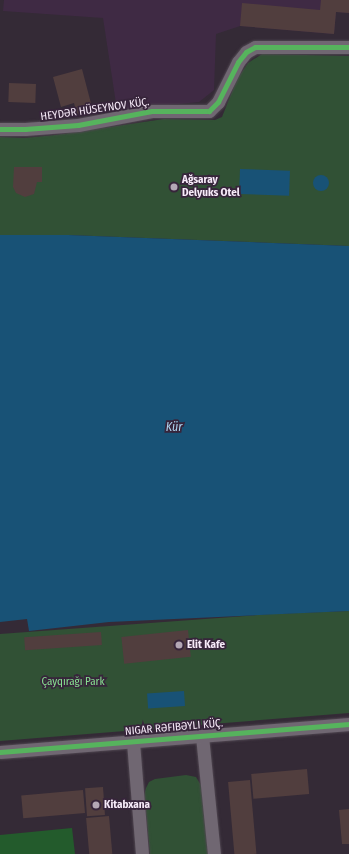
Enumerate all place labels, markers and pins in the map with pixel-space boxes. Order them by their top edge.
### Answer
place label: Ağsaray Delyuks Otel [182,174,240,200]
marker: Ağsaray Delyuks Otel [169,182,179,192]
place label: Elit Kafe [187,638,225,652]
marker: Elit Kafe [174,640,184,650]
place label: Kitabxana [104,798,150,812]
marker: Kitabxana [91,800,101,810]

